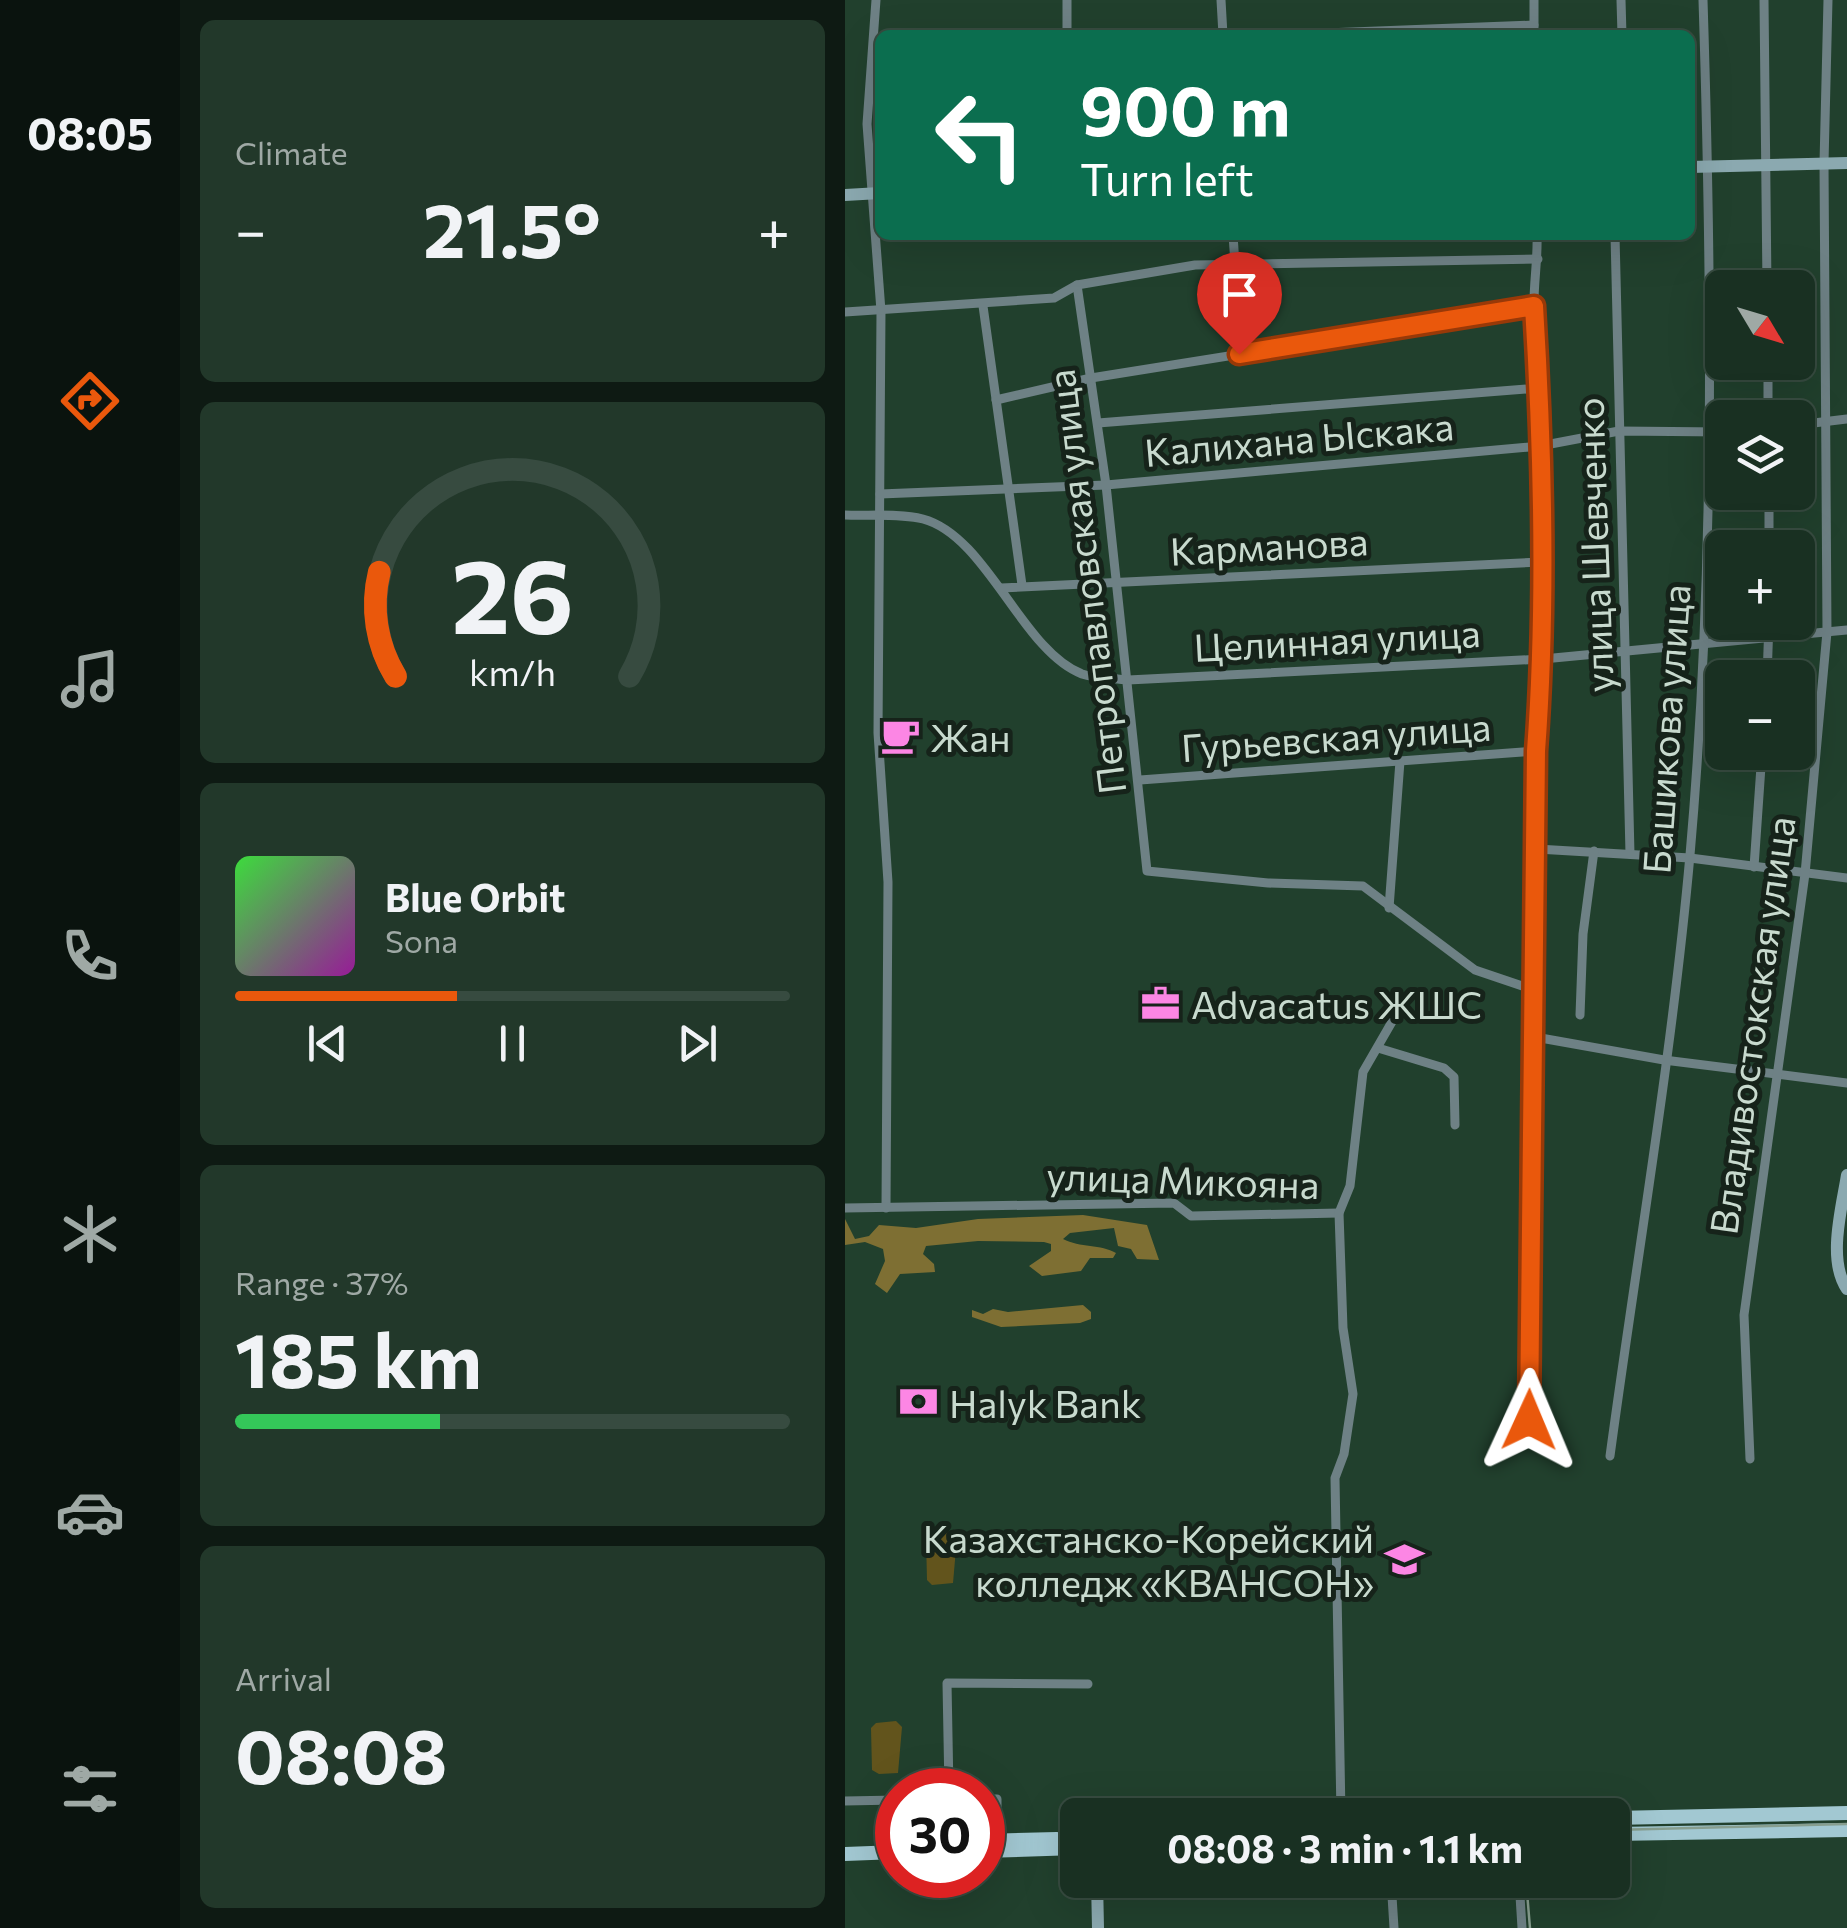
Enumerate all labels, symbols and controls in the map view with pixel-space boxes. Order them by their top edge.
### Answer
text: 900 m [1080,65,1291,150]
icon: left [915,70,1045,200]
text: 08:05 [27,104,153,159]
text: Climate [235,132,348,172]
text: Turn left [1080,150,1254,205]
text: 21.5° [423,182,601,273]
text: − [235,195,266,262]
text: + [758,195,790,262]
pin [1197,252,1282,355]
icon: arrive [1212,267,1267,322]
north arrow [1705,270,1815,380]
map controls [1705,270,1815,770]
icon: directions [55,366,125,436]
street label: Петропавловская улица [1036,367,1134,797]
street label: улица Шевченко [1564,397,1622,693]
button: layers [1705,400,1815,510]
street label: Калихана Ыскака [1142,401,1456,475]
street label: Карманова [1169,516,1369,574]
text: 26 [451,528,574,655]
button: + [1705,530,1815,640]
street label: Башикова улица [1631,583,1699,875]
street label: Целинная улица [1192,608,1482,670]
icon: music [55,644,125,714]
text: km/h [469,650,556,693]
button: − [1705,660,1815,770]
street label: Гурьевская улица [1179,702,1493,770]
place label: Жан [930,713,1011,760]
cafe icon: Жан [879,715,921,757]
street label: Владивостокская улица [1698,813,1804,1237]
text: Blue Orbit [385,873,565,920]
text: Sona [385,920,458,960]
icon: phone [55,921,125,991]
place label: Advacatus ЖШС [1191,980,1482,1027]
office icon: Advacatus ЖШС [1140,982,1182,1024]
icon: previous [300,1016,355,1071]
icon: pause [485,1016,540,1071]
icon: next [670,1016,725,1071]
street label: улица Микояна [1046,1151,1320,1207]
icon: climate [55,1199,125,1269]
text: Range · 37% [235,1262,408,1302]
text: 185 km [235,1312,482,1403]
position arrow [1477,1368,1581,1472]
place label: Halyk Bank [949,1379,1141,1426]
bank icon: Halyk Bank [898,1381,940,1423]
icon: car [55,1477,125,1547]
place label: Казахстанско-Корейский колледж «КВАНСОН» [923,1514,1374,1605]
school or university icon: Казахстанско-Корейский колледж «КВАНСОН» [1383,1538,1425,1580]
text: Arrival [235,1658,332,1698]
text: 08:08 [235,1708,447,1799]
icon: filters [55,1754,125,1824]
speed limit sign: 30 [875,1768,1005,1898]
text: 08:08 · 3 min · 1.1 km [1167,1824,1523,1871]

